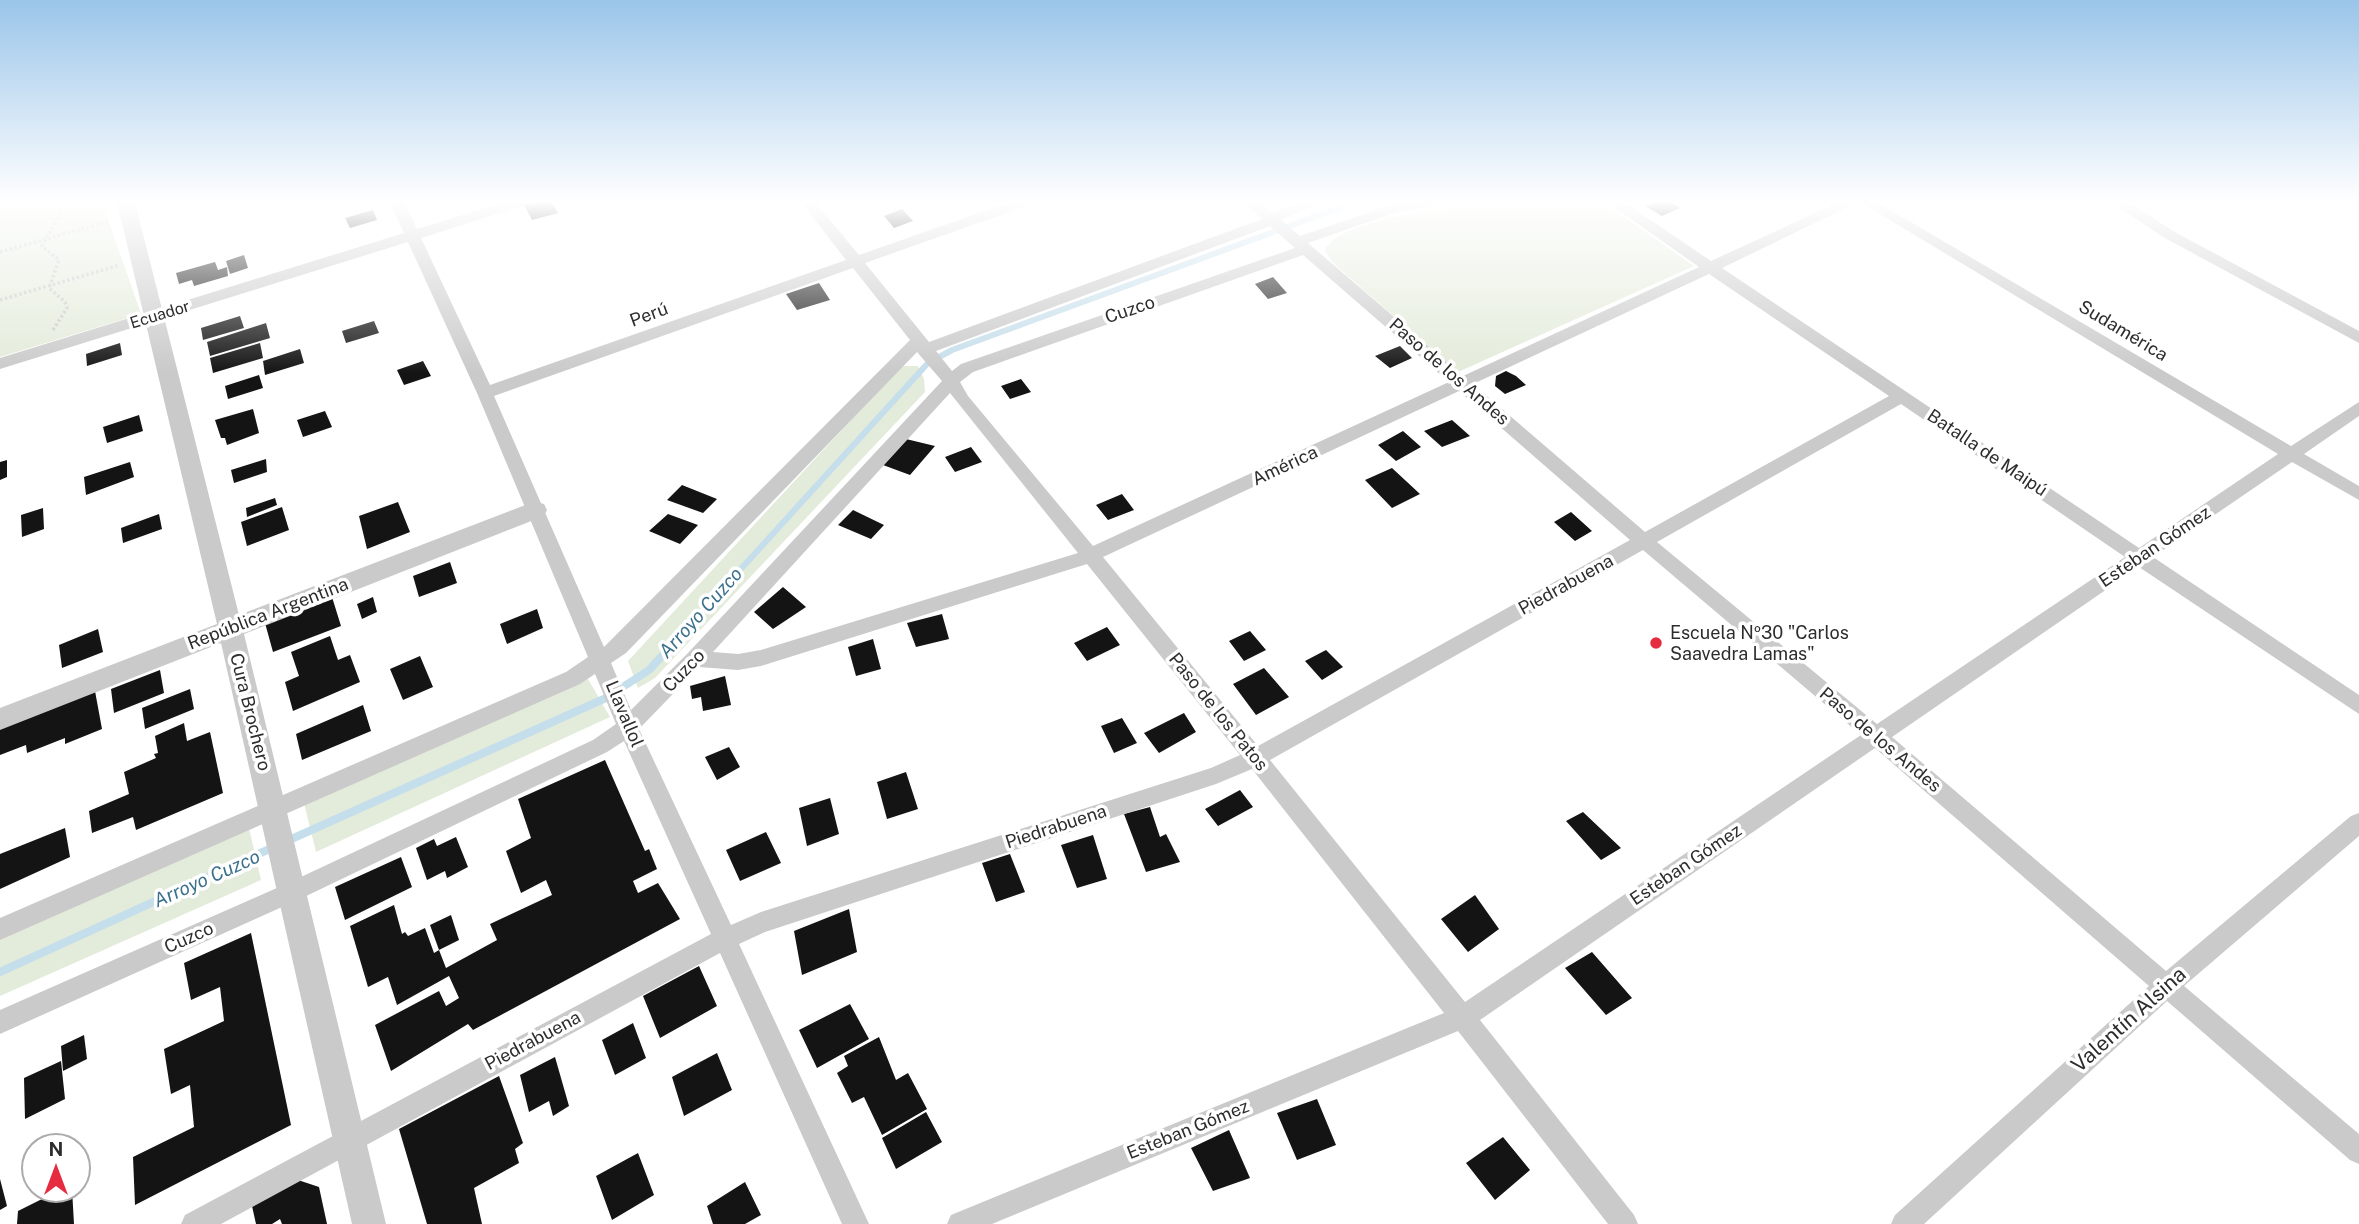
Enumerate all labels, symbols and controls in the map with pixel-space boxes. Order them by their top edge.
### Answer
street label: Cuzco [1102,291,1158,329]
street label: Sudamérica [2075,296,2171,366]
street label: Ecuador [128,297,192,333]
street label: Perú [627,298,671,332]
street label: Paso de los Andes [1385,314,1513,430]
street label: Batalla de Maipú [1923,405,2051,501]
street label: América [1249,441,1321,491]
street label: Esteban Gómez [2095,502,2215,592]
street label: Piedrabuena [1515,550,1617,620]
water label: Arroyo Cuzco [654,563,748,663]
street label: República Argentina [185,573,351,655]
place label: Escuela Nº30 "Carlos Saavedra Lamas" [1670,622,1849,664]
marker: Escuela Nº30 "Carlos Saavedra Lamas" [1648,635,1664,651]
street label: Cuzco [658,645,710,697]
street label: Paso de los Patos [1164,649,1272,775]
street label: Cura Brochero [225,651,275,773]
street label: Llavallol [600,678,648,750]
street label: Paso de los Andes [1815,683,1945,797]
street label: Piedrabuena [1003,800,1109,854]
street label: Esteban Gómez [1626,820,1746,910]
water label: Arroyo Cuzco [150,845,264,913]
street label: Cuzco [161,918,217,958]
street label: Valentín Alsina [2067,962,2191,1078]
street label: Piedrabuena [481,1007,585,1075]
street label: Esteban Gómez [1124,1096,1252,1164]
north arrow [21,1133,91,1203]
text: N [49,1138,63,1160]

